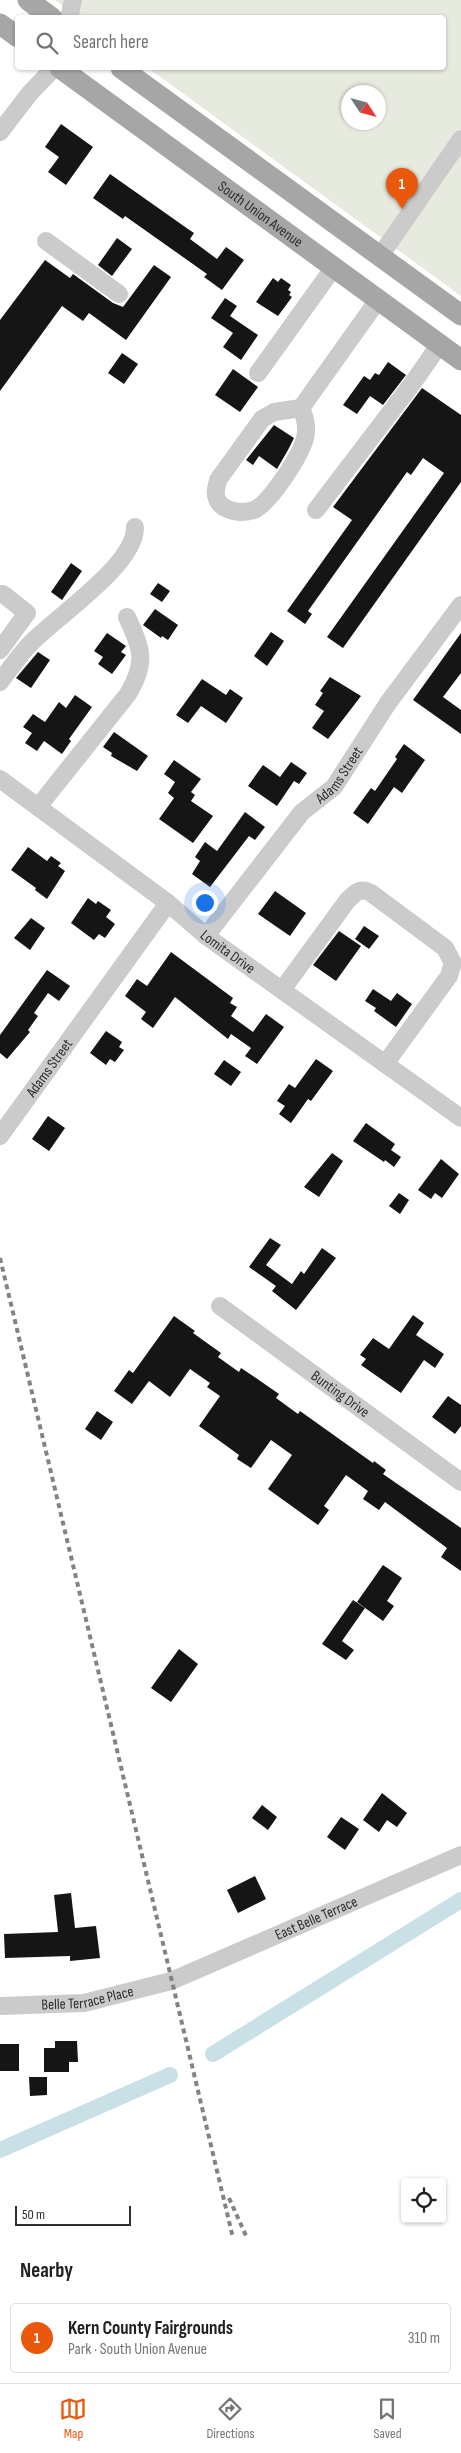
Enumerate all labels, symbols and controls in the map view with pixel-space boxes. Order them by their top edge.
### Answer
search box [15,15,446,70]
icon: search [33,29,61,57]
text: Search here [73,31,149,54]
north arrow [341,85,386,130]
pin: 1 [386,168,418,209]
street label: South Union Avenue [214,177,306,252]
street label: Adams Street [311,743,368,808]
your location [192,890,218,916]
street label: Lomita Drive [196,926,259,978]
street label: Adams Street [22,1035,77,1102]
street label: Bunting Drive [307,1367,373,1422]
street label: East Belle Terrace [272,1892,361,1945]
street label: Belle Terrace Place [41,1982,136,2015]
map controls [401,2178,446,2223]
button: locate [401,2178,446,2223]
scale bar [15,2203,131,2226]
text: 50 m [22,2206,45,2223]
text: Nearby [20,2258,73,2283]
text: Kern County Fairgrounds [68,2317,233,2340]
text: 1 [34,2329,40,2348]
text: 310 m [408,2329,440,2348]
text: Park · South Union Avenue [68,2340,207,2359]
tab: Map [59,2395,87,2442]
tab: Directions [206,2395,255,2442]
tab: Saved [373,2395,402,2442]

